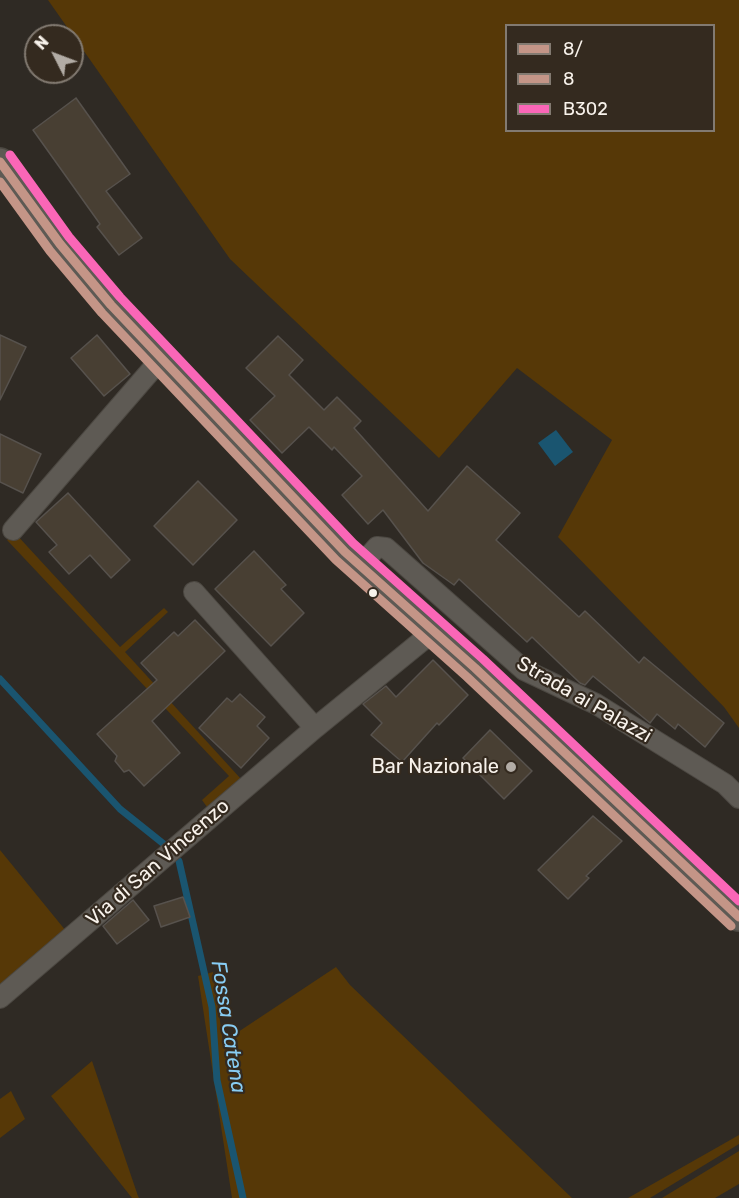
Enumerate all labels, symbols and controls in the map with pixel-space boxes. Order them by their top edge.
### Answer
north arrow [24,24,84,84]
legend [505,24,715,132]
text: N [31,32,53,54]
text: 8/ [563,38,583,60]
text: 8 [563,68,574,90]
text: B302 [563,98,608,120]
unlabelled marker [367,587,379,599]
street label: Strada ai Palazzi [512,652,656,748]
place label: Bar Nazionale [371,755,499,779]
marker: Bar Nazionale [504,760,518,774]
street label: Via di San Vincenzo [82,794,234,932]
water label: Fossa Catena [205,959,251,1095]

